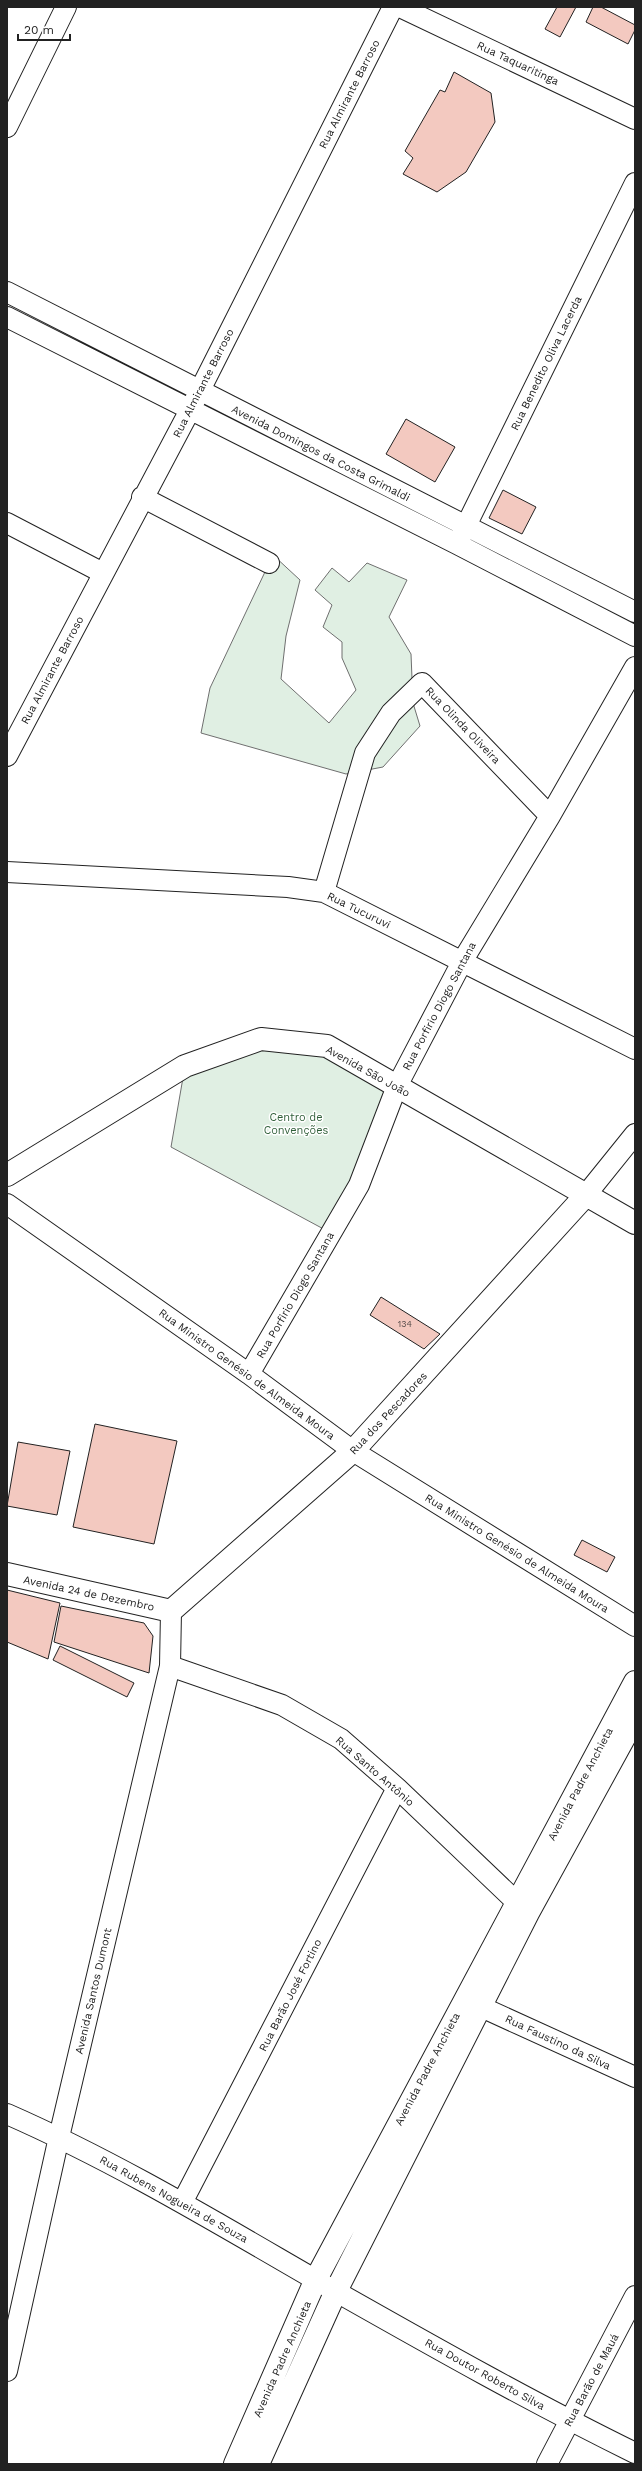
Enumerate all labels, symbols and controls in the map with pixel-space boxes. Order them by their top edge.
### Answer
scale bar [18,16,70,42]
text: 20 m [24,23,54,37]
street label: Rua Almirante Barroso [316,38,383,151]
street label: Rua Taquaritinga [475,39,561,88]
street label: Rua Benedito Oliva Lacerda [508,294,585,432]
street label: Rua Almirante Barroso [170,327,237,440]
street label: Avenida Domingos da Costa Grimaldi [230,403,412,504]
street label: Rua Almirante Barroso [18,614,86,726]
street label: Rua Olinda Oliveira [423,684,503,766]
street label: Rua Tucuruvi [325,889,393,931]
street label: Rua Porfirio Diogo Santana [400,940,479,1073]
street label: Avenida São João [323,1043,412,1100]
park label: Centro de Convenções [264,1111,328,1137]
street label: Rua Porfirio Diogo Santana [254,1230,337,1361]
street label: Rua Ministro Genésio de Almeida Moura [156,1306,337,1443]
house number: 134 [398,1319,413,1329]
street label: Rua dos Pescadores [347,1369,430,1457]
street label: Rua Ministro Genésio de Almeida Moura [422,1491,611,1616]
street label: Avenida 24 de Dezembro [22,1573,156,1614]
street label: Avenida Padre Anchieta [545,1726,616,1843]
street label: Rua Santo Antônio [333,1734,417,1809]
street label: Avenida Santos Dumont [73,1926,114,2055]
street label: Rua Barão José Fortino [256,1937,324,2054]
street label: Avenida Padre Anchieta [392,2011,463,2128]
street label: Rua Faustino da Silva [503,2012,613,2073]
street label: Rua Rubens Nogueira de Souza [97,2153,250,2246]
street label: Avenida Padre Anchieta [251,2299,314,2419]
street label: Rua Barão de Mauá [561,2331,621,2429]
street label: Rua Doutor Roberto Silva [422,2336,547,2413]

